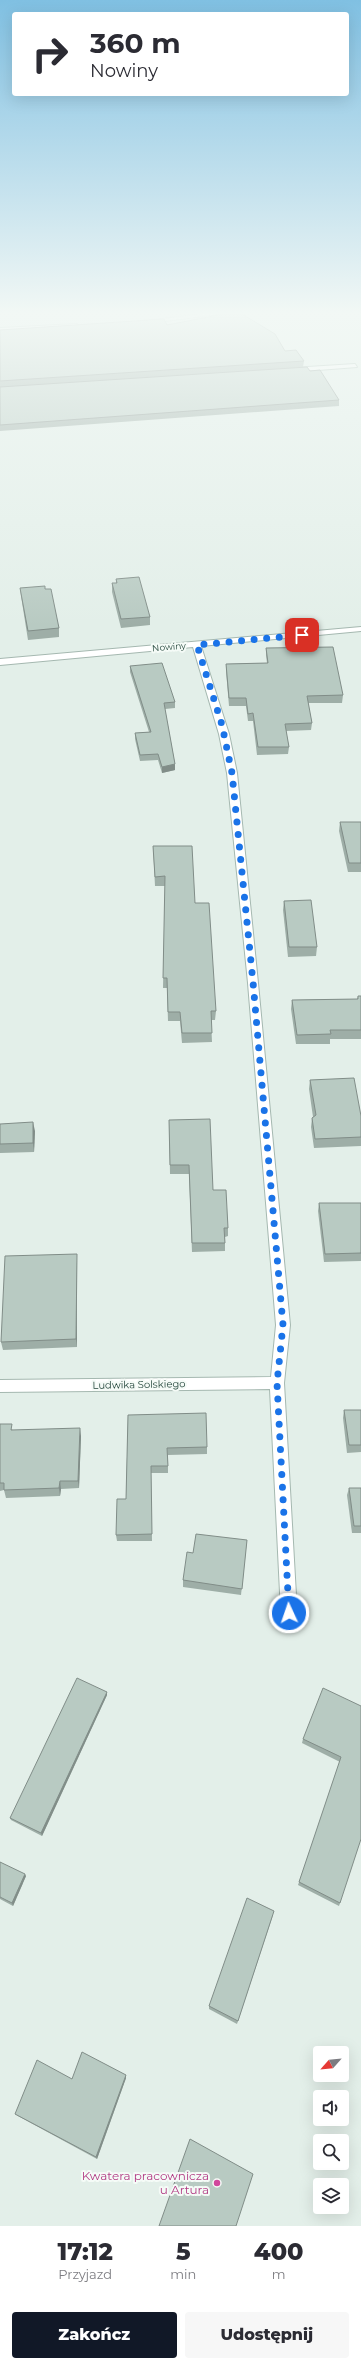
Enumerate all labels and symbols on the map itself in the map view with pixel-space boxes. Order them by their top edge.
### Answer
pin [285,618,319,652]
street label: Nowiny [152,640,186,653]
street label: Ludwika Solskiego [92,1377,186,1392]
position arrow [268,1592,310,1634]
north arrow [313,2046,349,2082]
place label: Kwatera pracownicza u Artura [82,2168,209,2197]
marker: Kwatera pracownicza u Artura [212,2178,222,2188]

